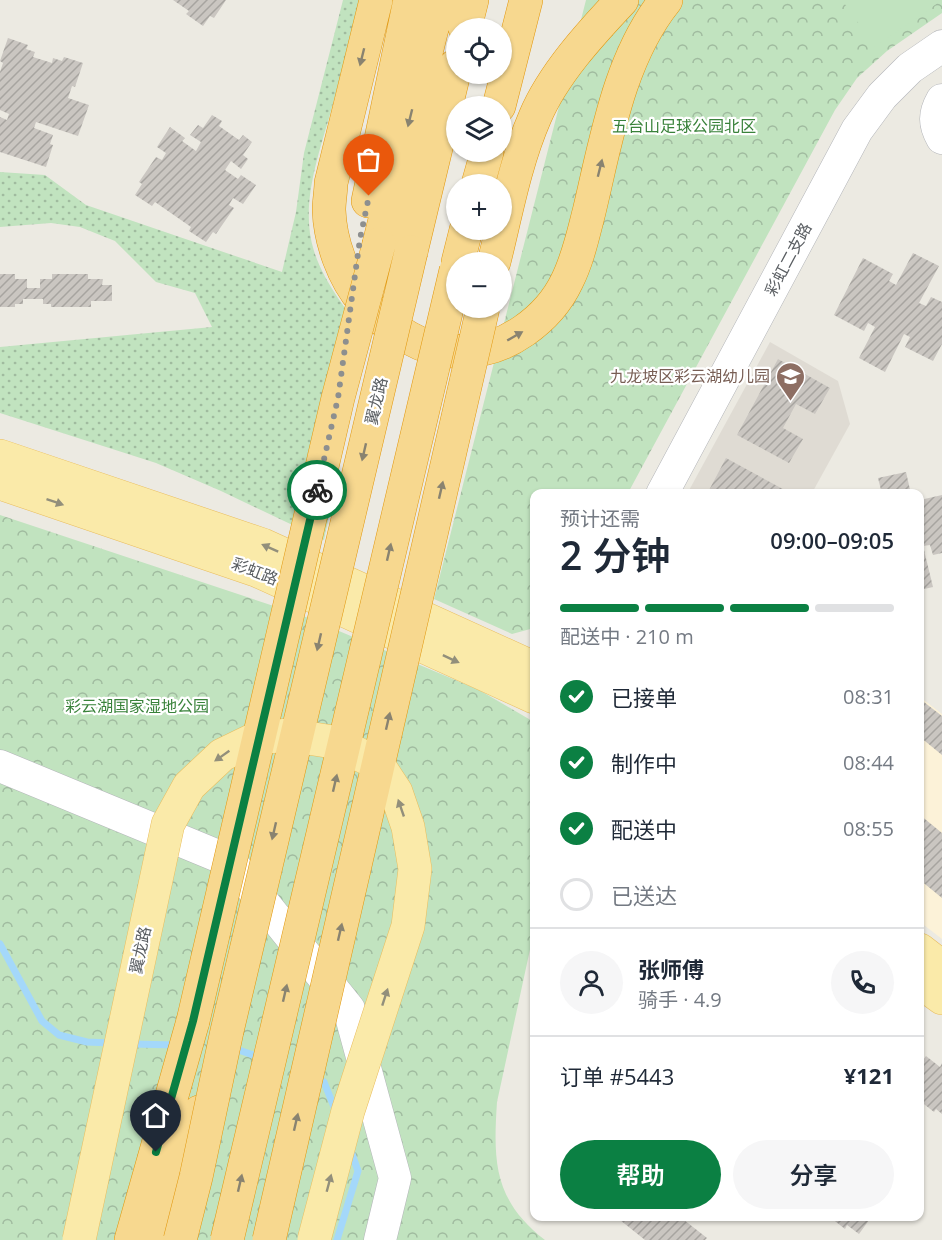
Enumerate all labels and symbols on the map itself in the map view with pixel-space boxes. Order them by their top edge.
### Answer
one-way arrow [356,48,366,66]
one-way arrow [405,109,415,127]
park label: 五台山足球公园北区 [612,115,756,137]
pin [343,134,394,196]
one-way arrow [595,158,605,177]
street label: 彩虹二支路 [760,219,816,299]
one-way arrow [507,331,524,341]
school or university icon: 九龙坡区彩云湖幼儿园 [775,360,807,402]
place label: 九龙坡区彩云湖幼儿园 [610,365,770,387]
street label: 翼龙路 [360,375,392,427]
one-way arrow [359,443,368,462]
courier [287,460,347,520]
one-way arrow [437,481,447,499]
one-way arrow [46,498,64,507]
one-way arrow [385,543,395,562]
one-way arrow [262,544,279,553]
street label: 彩虹路 [229,552,281,590]
one-way arrow [314,632,324,651]
one-way arrow [442,654,459,663]
park label: 彩云湖国家湿地公园 [65,695,209,717]
one-way arrow [384,712,394,730]
one-way arrow [215,750,231,762]
one-way arrow [330,774,340,792]
one-way arrow [396,798,406,816]
one-way arrow [269,822,279,841]
one-way arrow [336,922,345,941]
street label: 翼龙路 [124,924,156,976]
one-way arrow [281,984,291,1003]
one-way arrow [381,988,390,1006]
pin [130,1090,181,1152]
one-way arrow [292,1112,302,1131]
one-way arrow [236,1174,246,1192]
one-way arrow [324,1174,334,1193]

